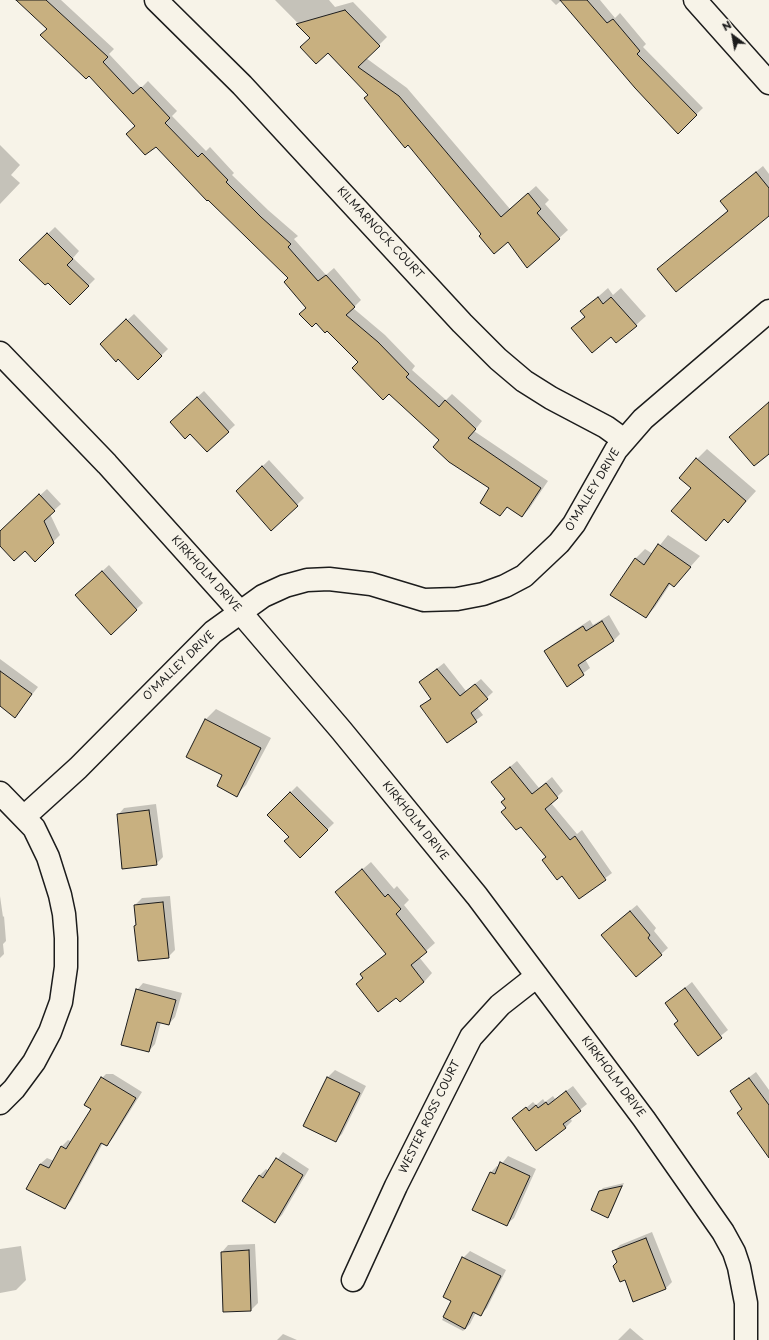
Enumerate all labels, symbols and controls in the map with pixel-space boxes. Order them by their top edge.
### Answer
north arrow [713,16,753,56]
text: N [718,16,735,35]
street label: KILMARNOCK COURT [334,184,426,282]
street label: O'MALLEY DRIVE [563,446,623,534]
street label: KIRKHOLM DRIVE [168,533,244,615]
street label: O'MALLEY DRIVE [141,629,217,703]
street label: KIRKHOLM DRIVE [379,779,451,863]
street label: KIRKHOLM DRIVE [578,1034,648,1120]
street label: WESTER ROSS COURT [397,1058,463,1176]

